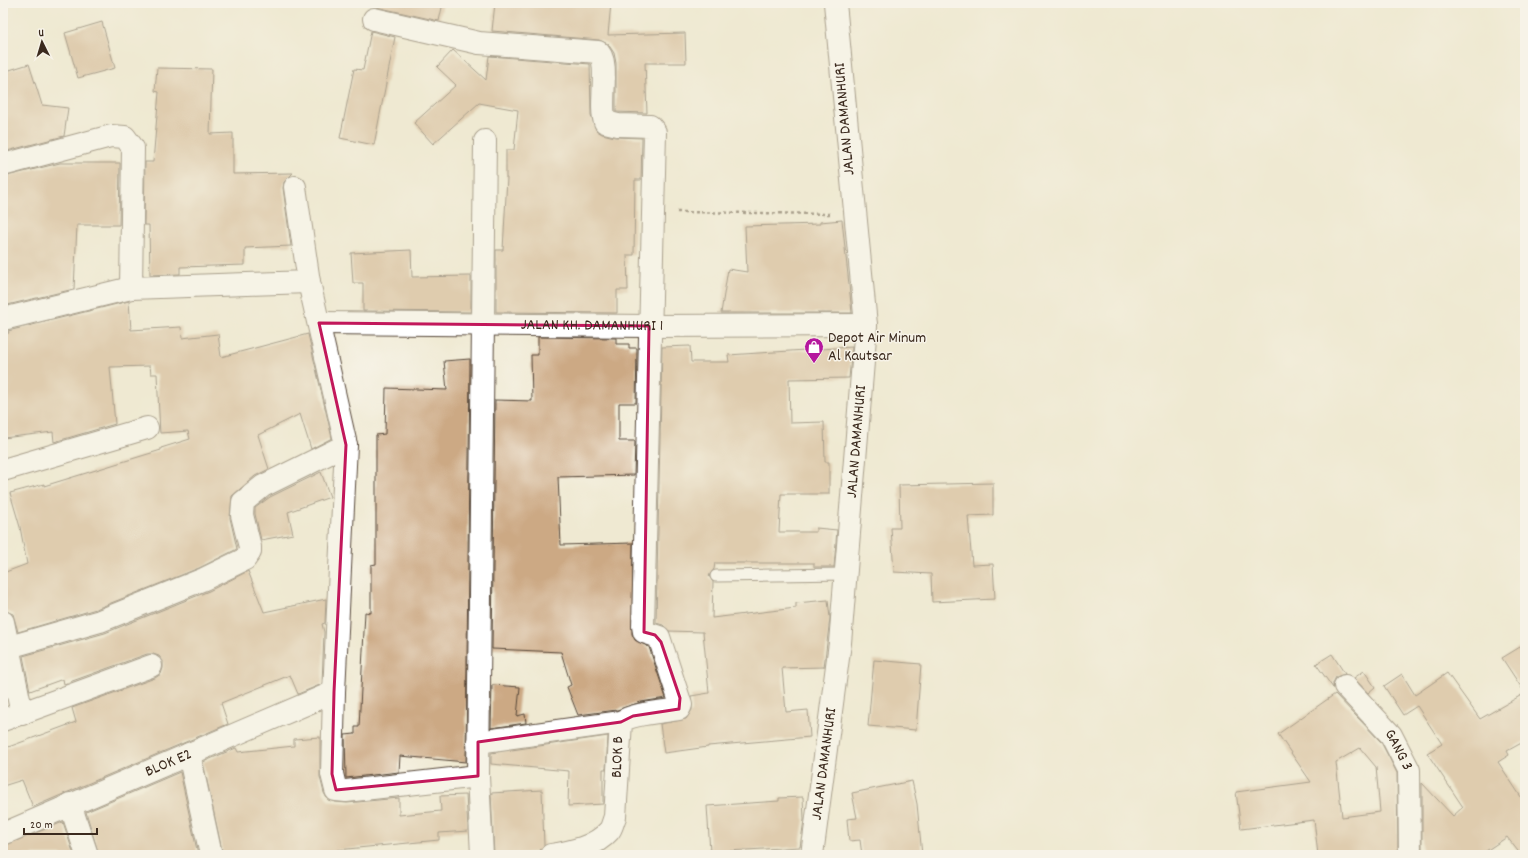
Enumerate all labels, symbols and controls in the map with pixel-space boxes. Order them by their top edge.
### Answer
north arrow [22,22,62,62]
text: U [38,26,45,42]
street label: JALAN DAMANHURI [829,62,861,176]
street label: JALAN KH. DAMANHURI 1 [521,313,663,338]
place label: Depot Air Minum Al Kautsar [828,327,926,368]
shop icon: Depot Air Minum Al Kautsar [803,336,825,364]
street label: JALAN DAMANHURI [840,384,873,499]
street label: JALAN DAMANHURI [805,706,843,821]
street label: GANG 3 [1379,723,1419,775]
street label: BLOK B [606,736,630,778]
street label: BLOK E2 [142,743,195,783]
scale bar [24,810,97,836]
text: 20 m [30,817,53,834]

